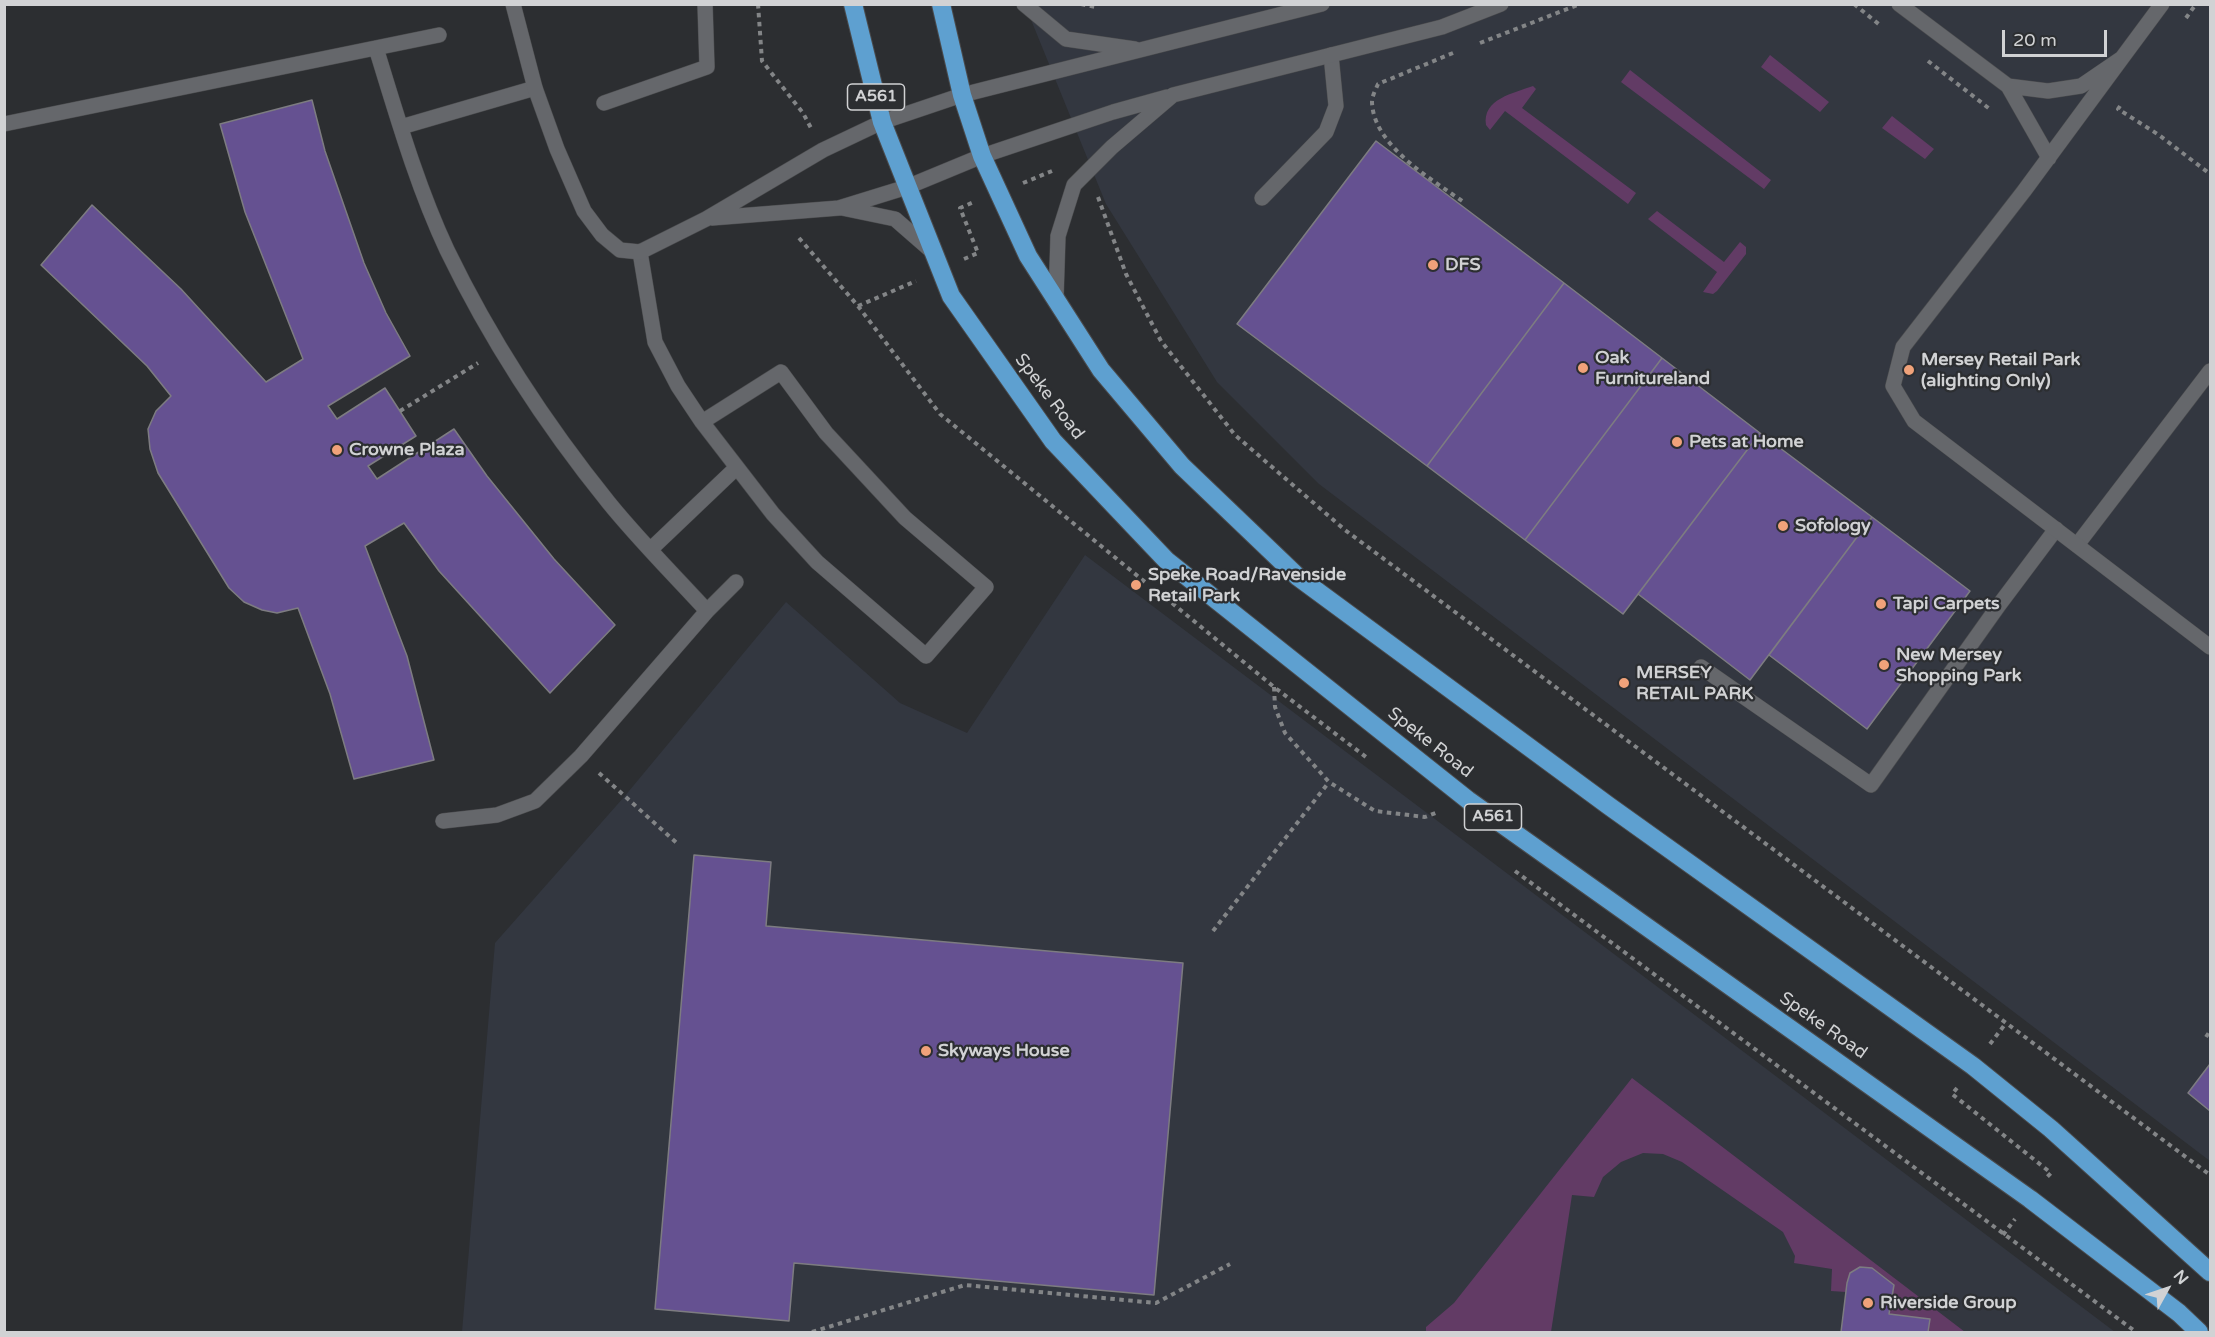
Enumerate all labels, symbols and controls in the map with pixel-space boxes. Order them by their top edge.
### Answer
scale bar [2005,18,2110,56]
text: 20 m [2013,29,2057,51]
road number: A561 [848,84,904,110]
place label: DFS [1445,254,1481,276]
marker: DFS [1426,258,1440,272]
place label: Oak Furnitureland [1595,347,1710,389]
place label: Mersey Retail Park (alighting Only) [1921,349,2080,392]
street label: Speke Road [1010,350,1088,444]
marker: Oak Furnitureland [1576,361,1590,375]
marker: Mersey Retail Park (alighting Only) [1902,363,1916,377]
place label: Pets at Home [1689,431,1804,453]
marker: Pets at Home [1670,435,1684,449]
place label: Crowne Plaza [349,439,465,461]
marker: Crowne Plaza [330,443,344,457]
place label: Sofology [1795,515,1871,537]
marker: Sofology [1776,519,1790,533]
place label: Speke Road/Ravenside Retail Park [1148,564,1346,606]
marker: Speke Road/Ravenside Retail Park [1129,578,1143,592]
place label: Tapi Carpets [1893,593,2000,615]
marker: Tapi Carpets [1874,597,1888,611]
place label: New Mersey Shopping Park [1896,644,2021,686]
marker: New Mersey Shopping Park [1877,658,1891,672]
place label: MERSEY RETAIL PARK [1636,662,1753,704]
marker: MERSEY RETAIL PARK [1617,676,1631,690]
street label: Speke Road [1383,703,1477,783]
road number: A561 [1464,804,1522,830]
street label: Speke Road [1775,988,1871,1064]
place label: Skyways House [938,1040,1070,1062]
marker: Skyways House [919,1044,933,1058]
north arrow [2137,1259,2197,1319]
text: N [2169,1266,2193,1289]
place label: Riverside Group [1880,1292,2017,1314]
marker: Riverside Group [1861,1296,1875,1310]

